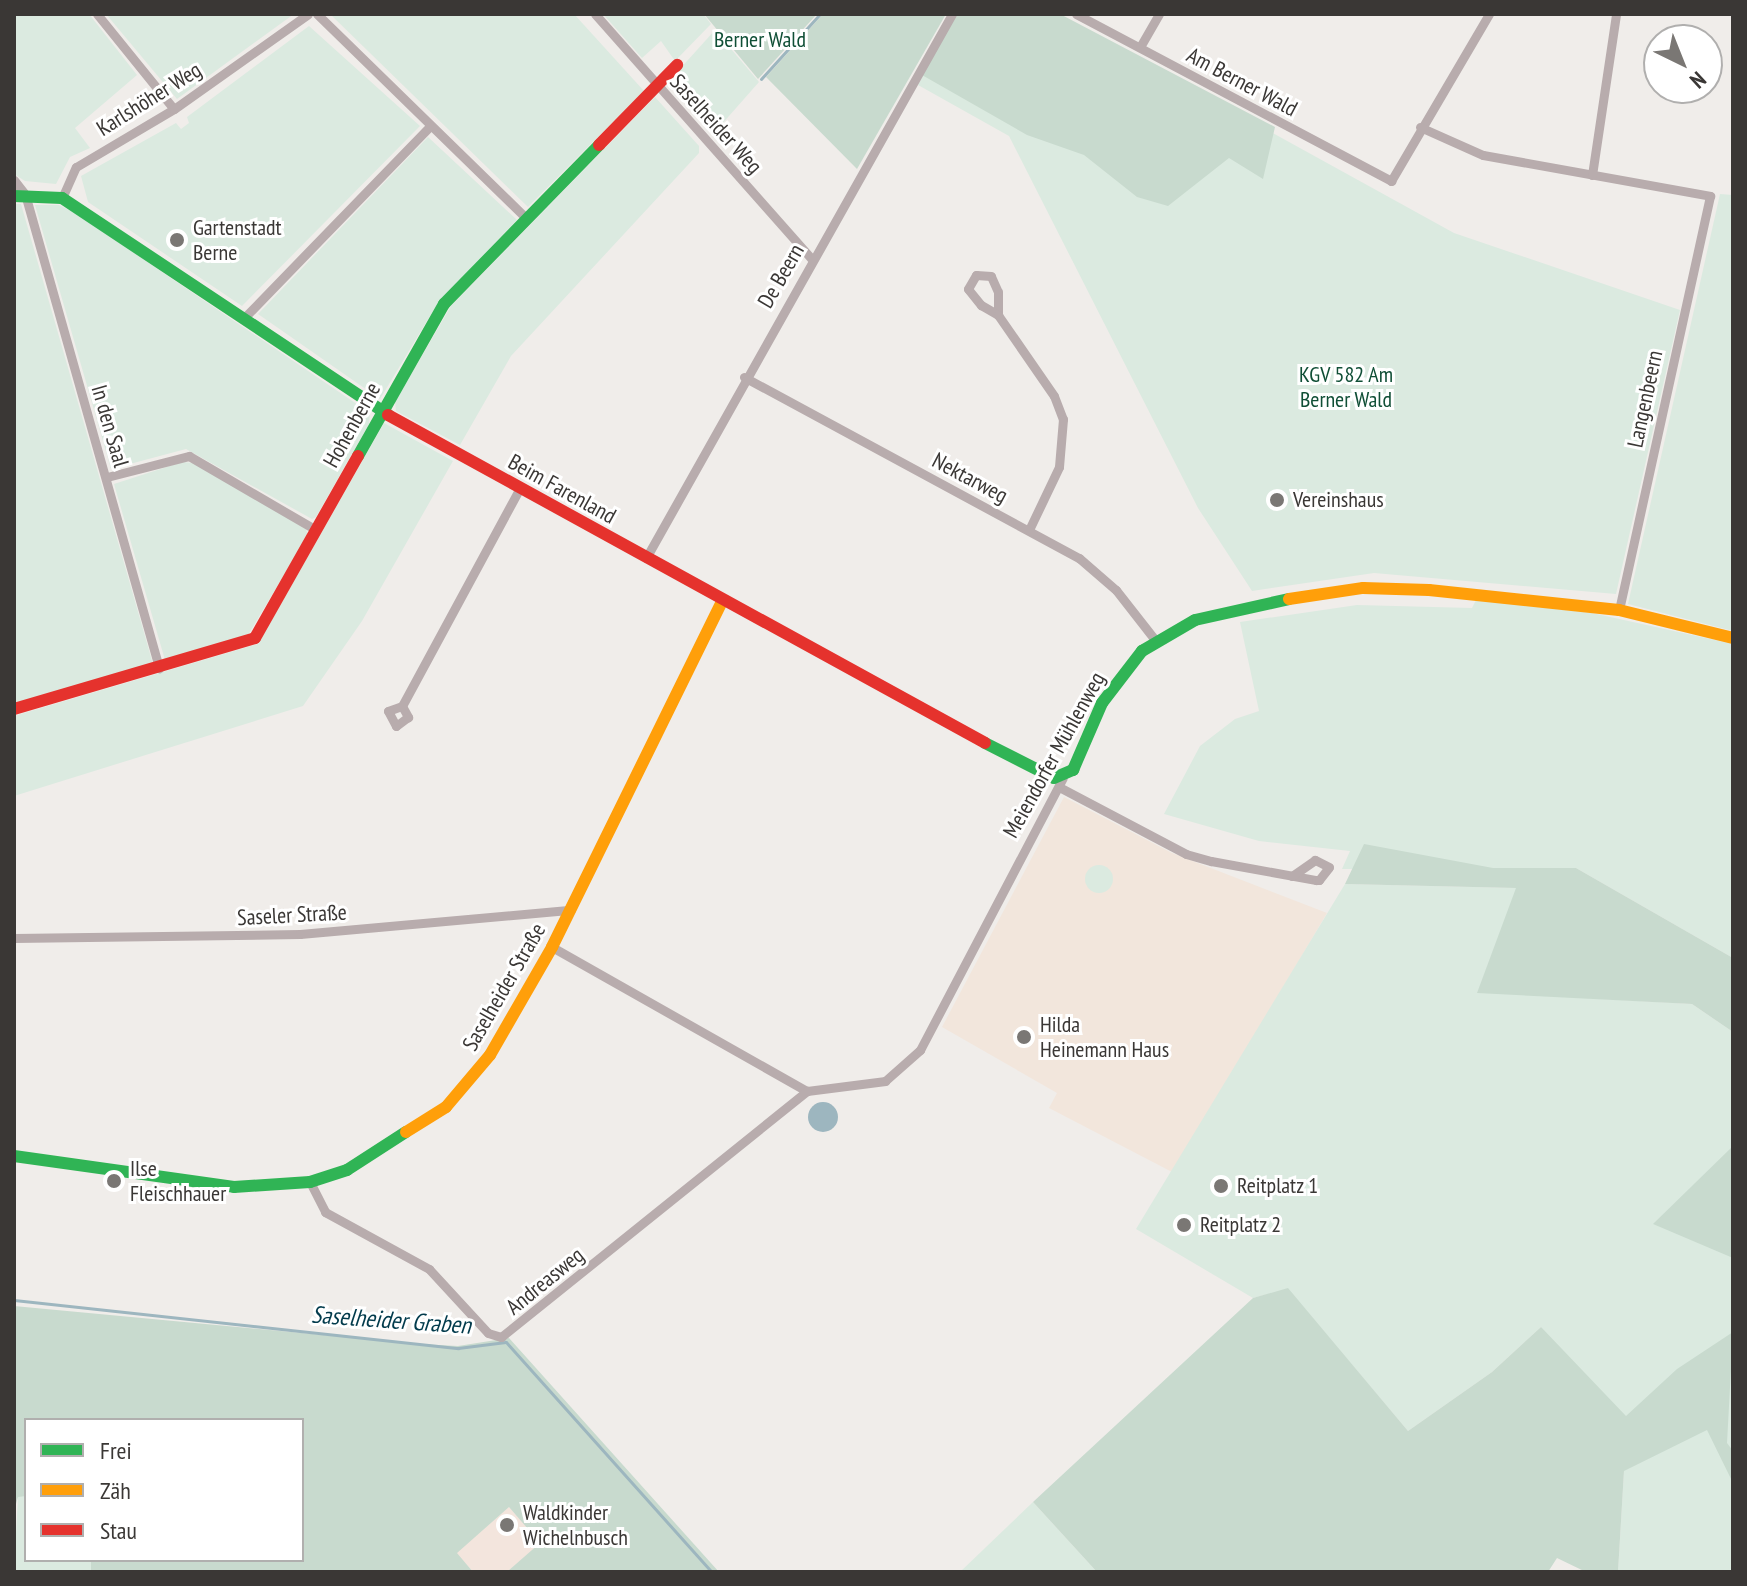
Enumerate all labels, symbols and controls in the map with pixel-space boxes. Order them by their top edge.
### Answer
north arrow [1643,24,1723,104]
park label: Berner Wald [714,27,806,53]
street label: Am Berner Wald [1182,42,1302,122]
street label: Karlshöher Weg [92,56,206,142]
text: N [1684,66,1712,94]
street label: Saselheider Weg [664,69,768,179]
place label: Gartenstadt Berne [193,214,282,266]
marker: Gartenstadt Berne [168,231,186,249]
street label: De Beern [752,239,810,313]
street label: Langenbeern [1622,348,1668,450]
park label: KGV 582 Am Berner Wald [1298,361,1394,412]
street label: Hohenberne [318,378,386,472]
street label: In den Saal [86,382,134,470]
street label: Nektarweg [928,447,1012,509]
street label: Beim Farenland [504,449,620,529]
place label: Vereinshaus [1293,487,1384,513]
marker: Vereinshaus [1268,491,1286,509]
street label: Meiendorfer Mühlenweg [998,668,1110,842]
street label: Saseler Straße [237,899,347,931]
street label: Saselheider Straße [457,919,551,1055]
place label: Hilda Heinemann Haus [1040,1011,1169,1062]
marker: Hilda Heinemann Haus [1015,1028,1033,1046]
place label: Ilse Fleischhauer [130,1155,226,1206]
marker: Ilse Fleischhauer [105,1172,123,1190]
place label: Reitplatz 1 [1237,1173,1319,1199]
marker: Reitplatz 1 [1212,1177,1230,1195]
place label: Reitplatz 2 [1200,1212,1282,1238]
marker: Reitplatz 2 [1175,1216,1193,1234]
street label: Andreasweg [501,1242,589,1320]
water label: Saselheider Graben [310,1300,472,1340]
legend [24,1418,304,1562]
text: Frei [100,1435,132,1466]
text: Zäh [100,1475,131,1506]
place label: Waldkinder Wichelnbusch [523,1499,628,1550]
text: Stau [100,1515,137,1546]
marker: Waldkinder Wichelnbusch [498,1516,516,1534]

